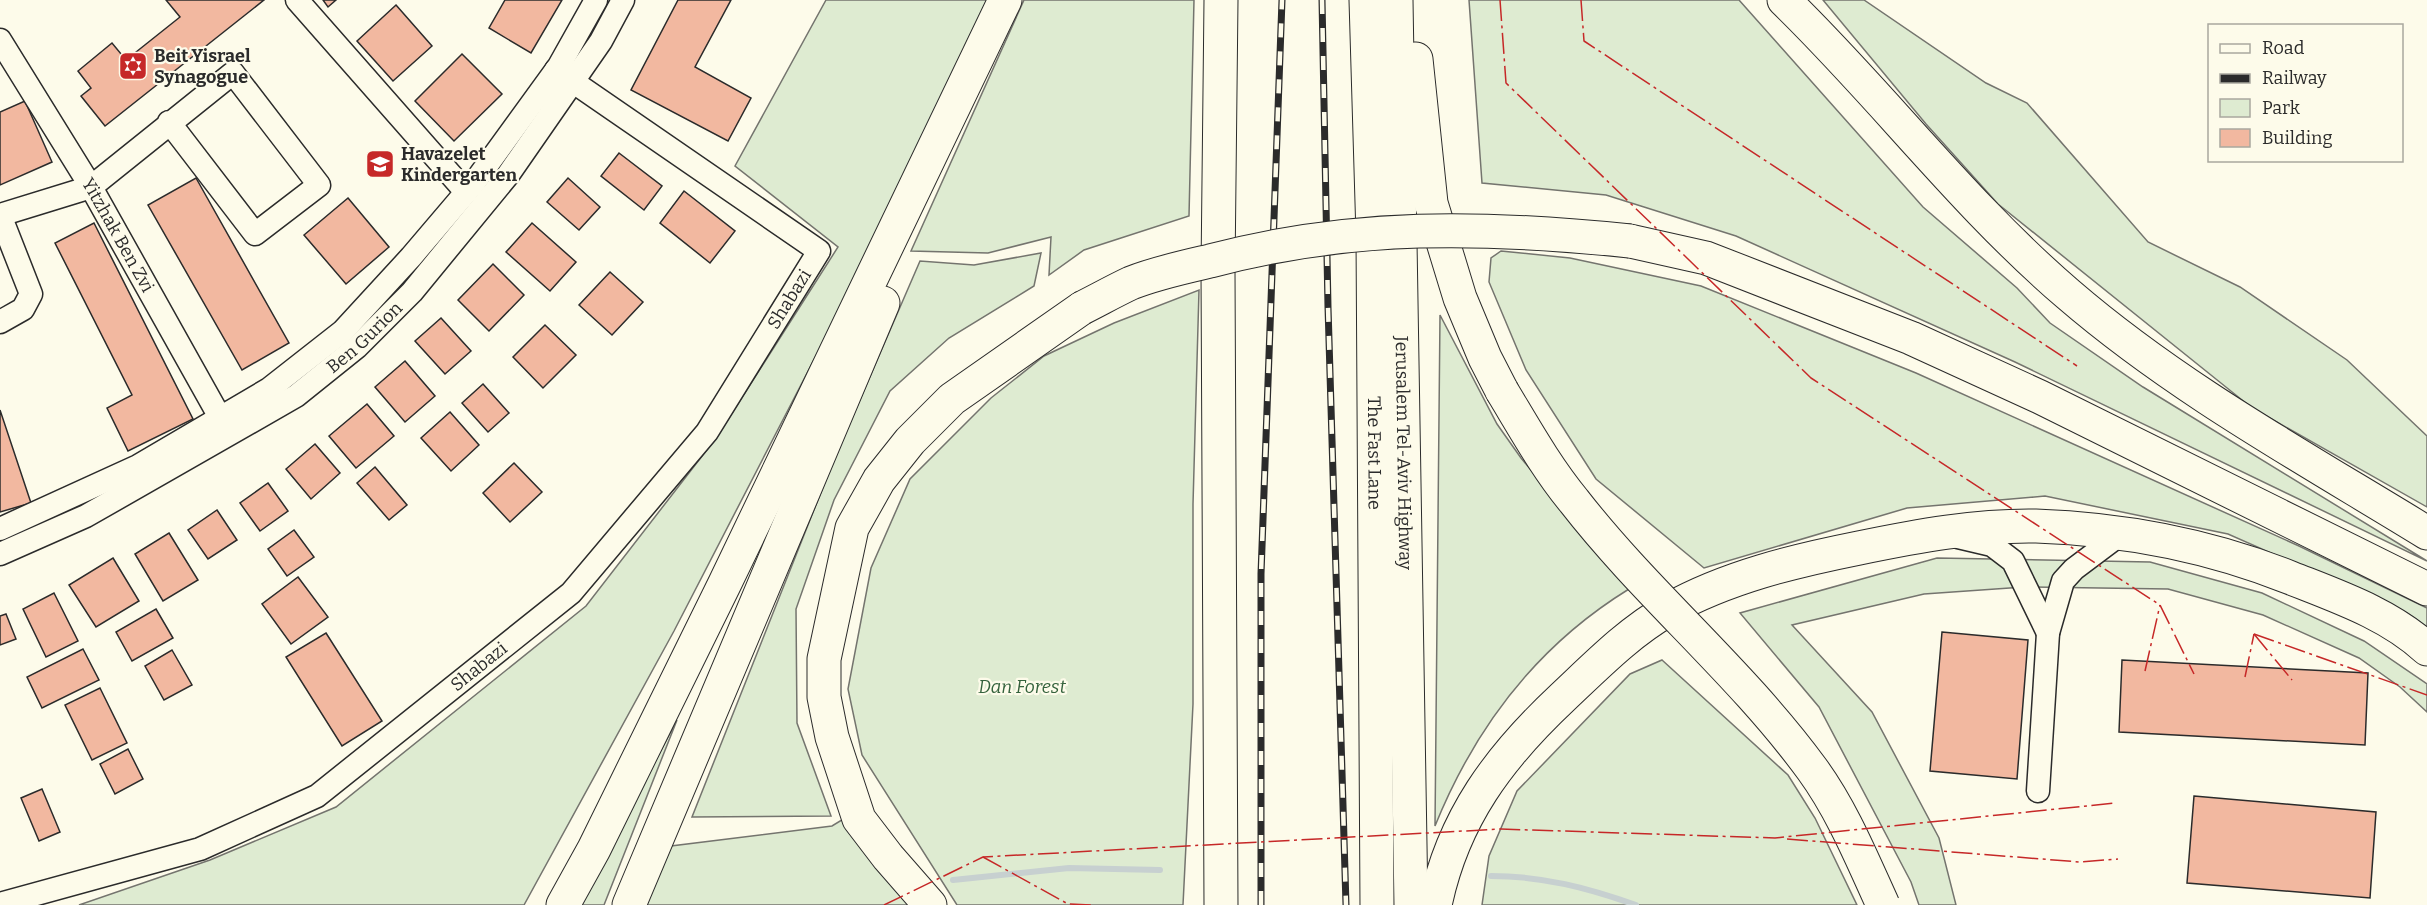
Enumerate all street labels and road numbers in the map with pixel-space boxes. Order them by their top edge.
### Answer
street label: Yitzhak Ben Zvi [77,174,159,296]
street label: Shabazi [762,265,816,333]
street label: Ben Gurion [322,297,407,378]
street label: Jerusalem Tel-Aviv Highway [1391,335,1416,571]
street label: The Fast Lane [1363,396,1386,510]
street label: Shabazi [446,637,512,696]

